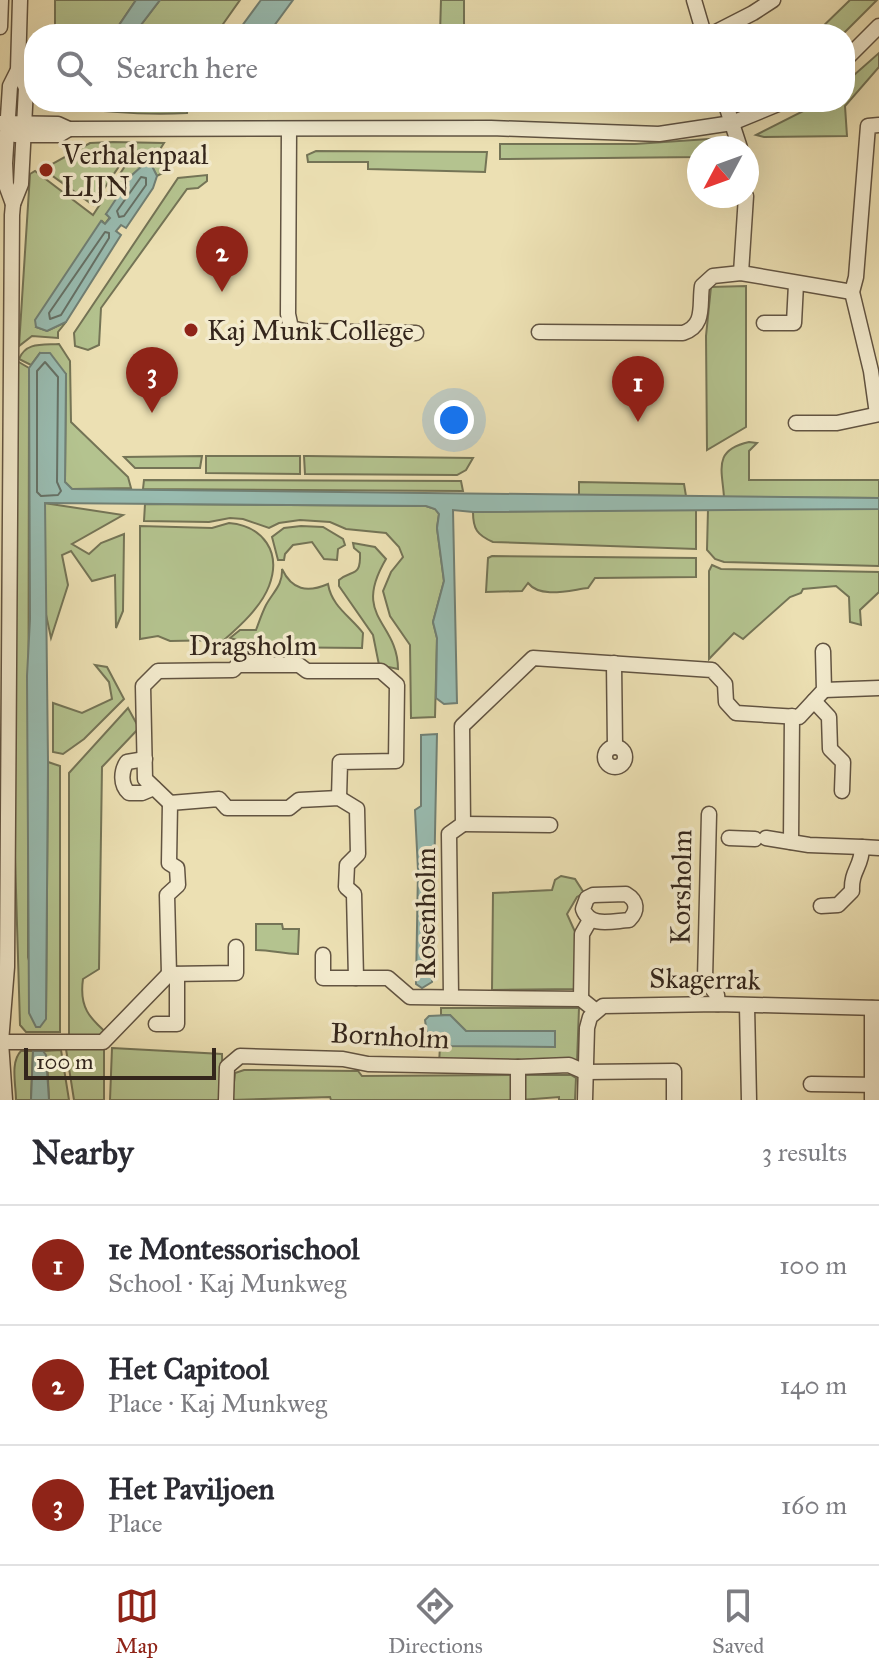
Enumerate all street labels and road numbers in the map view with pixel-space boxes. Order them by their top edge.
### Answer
street label: Dragsholm [189,628,317,663]
street label: Korsholm [662,829,700,945]
street label: Rosenholm [408,847,443,979]
street label: Skagerrak [649,961,761,997]
street label: Bornholm [330,1015,450,1057]

